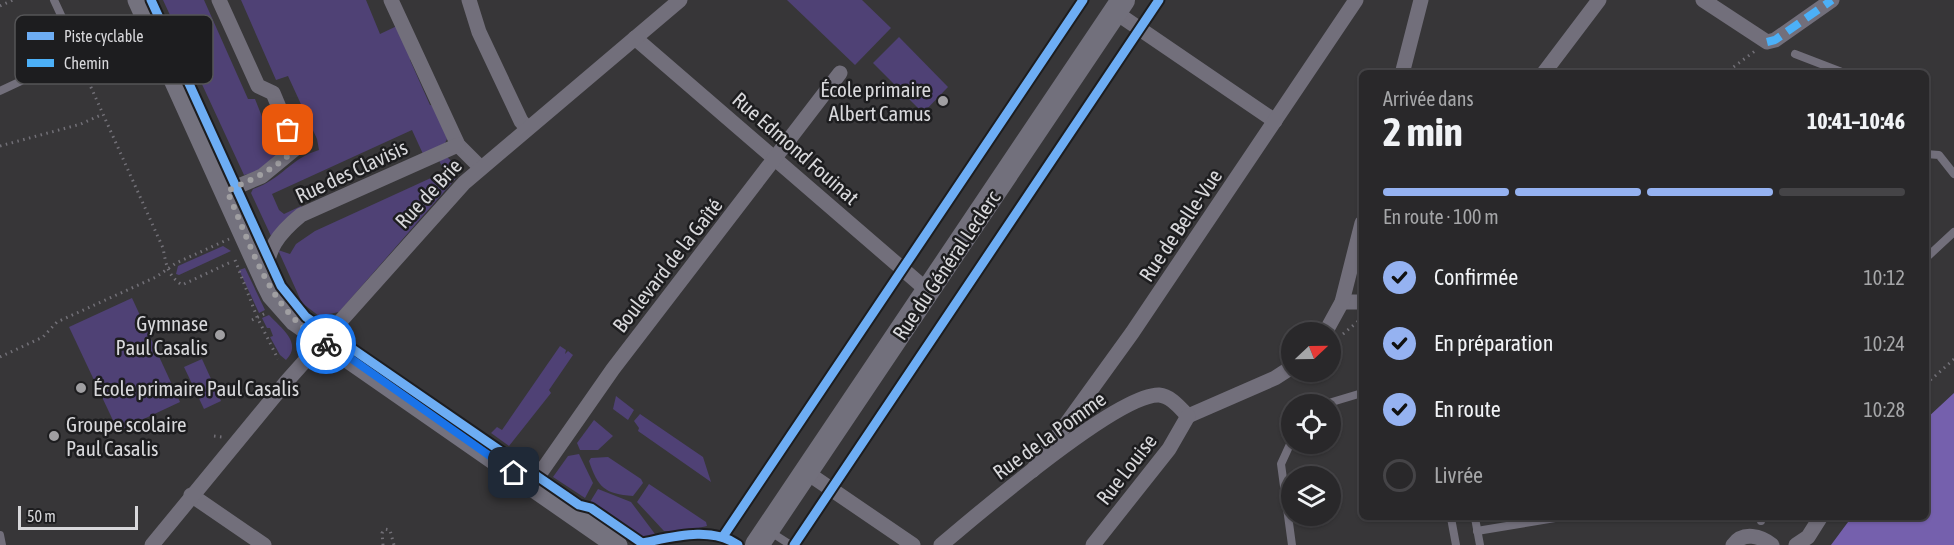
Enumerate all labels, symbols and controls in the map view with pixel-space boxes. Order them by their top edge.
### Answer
legend [15,15,213,84]
text: Piste cyclable [64,27,144,46]
text: Chemin [64,54,109,72]
place label: École primaire Albert Camus [820,77,931,125]
street label: Rue Edmond Fouinat [728,87,864,209]
text: Arrivée dans [1383,87,1474,110]
marker: École primaire Albert Camus [936,94,950,108]
pin [262,104,313,155]
text: 10:41–10:46 [1807,108,1905,134]
text: 2 min [1383,110,1463,154]
icon: bag [271,113,304,146]
street label: Rue des Clavisis [291,135,411,207]
street label: Rue de Brie [390,153,466,233]
street label: Rue de Belle-Vue [1134,164,1226,286]
street label: Rue du Général Leclerc [887,186,1005,344]
street label: Boulevard de la Gaîté [607,193,727,337]
text: En route · 100 m [1383,205,1499,228]
icon: check [1383,261,1416,294]
text: Confirmée [1434,264,1518,290]
text: 10:12 [1863,266,1905,289]
place label: Gymnase Paul Casalis [116,311,208,359]
courier [296,314,356,374]
north arrow [1281,322,1341,382]
map controls [1281,322,1341,526]
icon: check [1383,327,1416,360]
marker: Gymnase Paul Casalis [213,328,227,342]
icon: bike [310,328,343,361]
text: En préparation [1434,330,1553,356]
text: 10:24 [1863,332,1905,355]
place label: École primaire Paul Casalis [93,376,299,400]
marker: École primaire Paul Casalis [74,381,88,395]
street label: Rue de la Pomme [988,386,1110,484]
icon: check [1383,393,1416,426]
button: locate [1281,394,1341,454]
text: En route [1434,396,1501,422]
text: 10:28 [1863,398,1905,421]
place label: Groupe scolaire Paul Casalis [66,412,187,460]
marker: Groupe scolaire Paul Casalis [47,429,61,443]
street label: Rue Louise [1091,429,1161,509]
pin [488,447,539,498]
icon: home [497,456,530,489]
text: Livrée [1434,462,1483,488]
button: layers [1281,466,1341,526]
scale bar [18,503,138,530]
text: 50 m [27,507,56,525]

